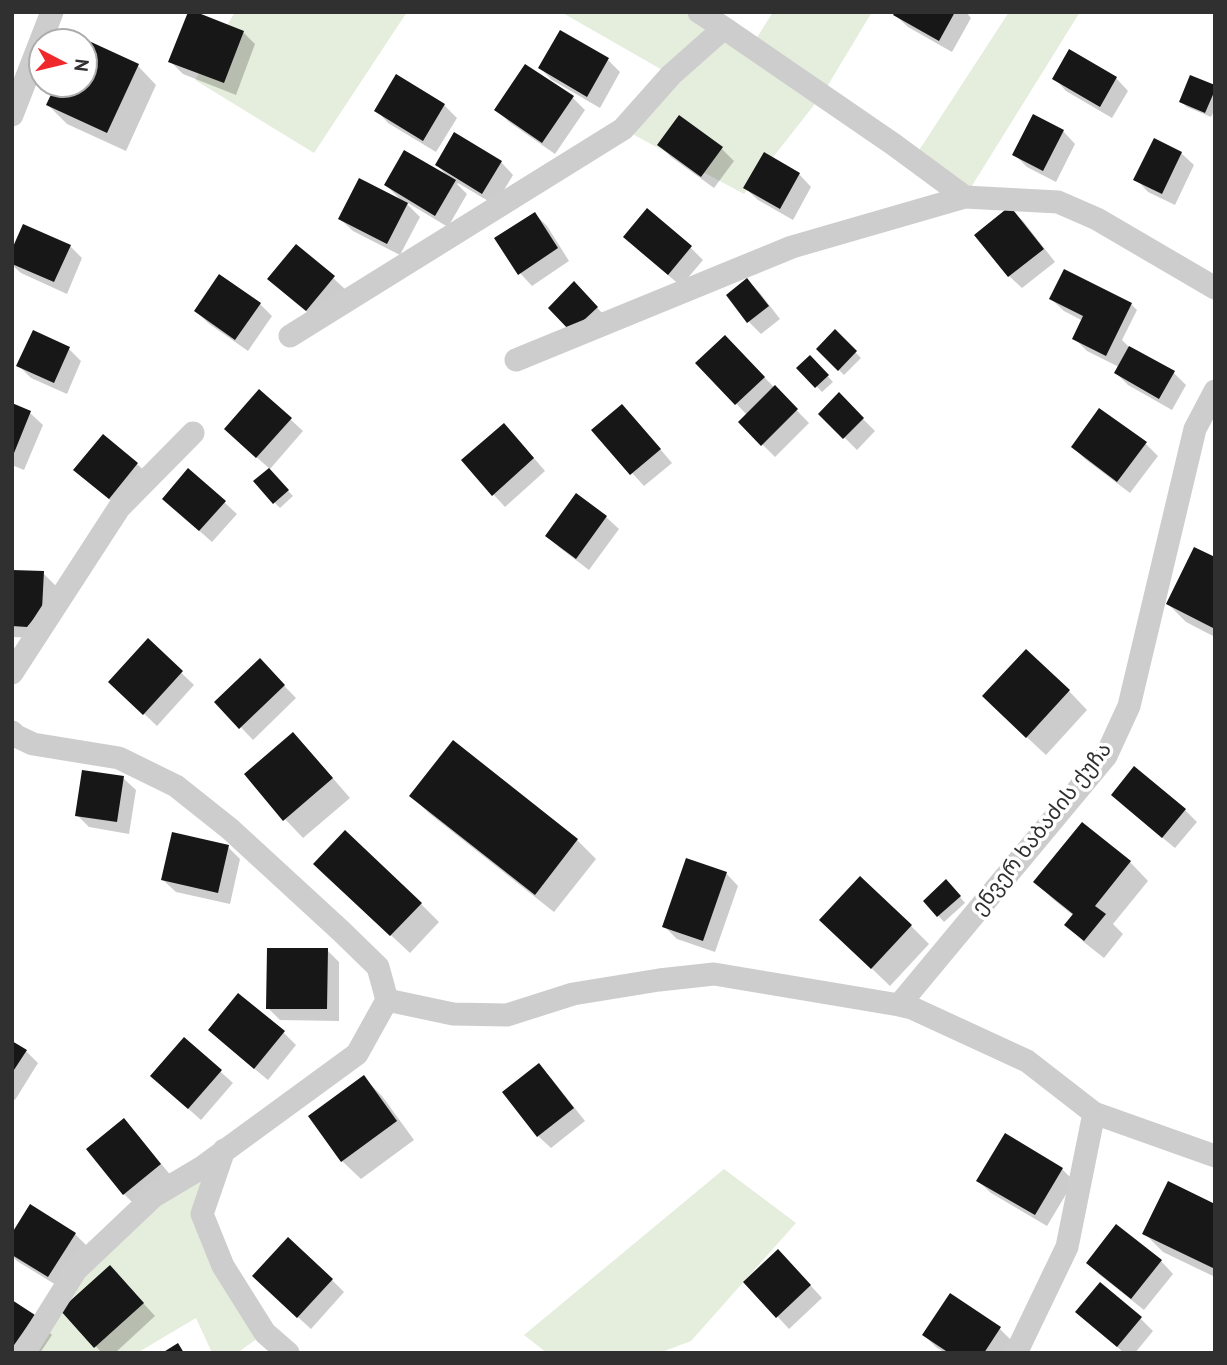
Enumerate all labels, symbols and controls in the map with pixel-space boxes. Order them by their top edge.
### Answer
north arrow [28,28,98,98]
text: N [69,58,95,73]
street label: ენვერ ხაბაძის ქუჩა [967,738,1117,920]

